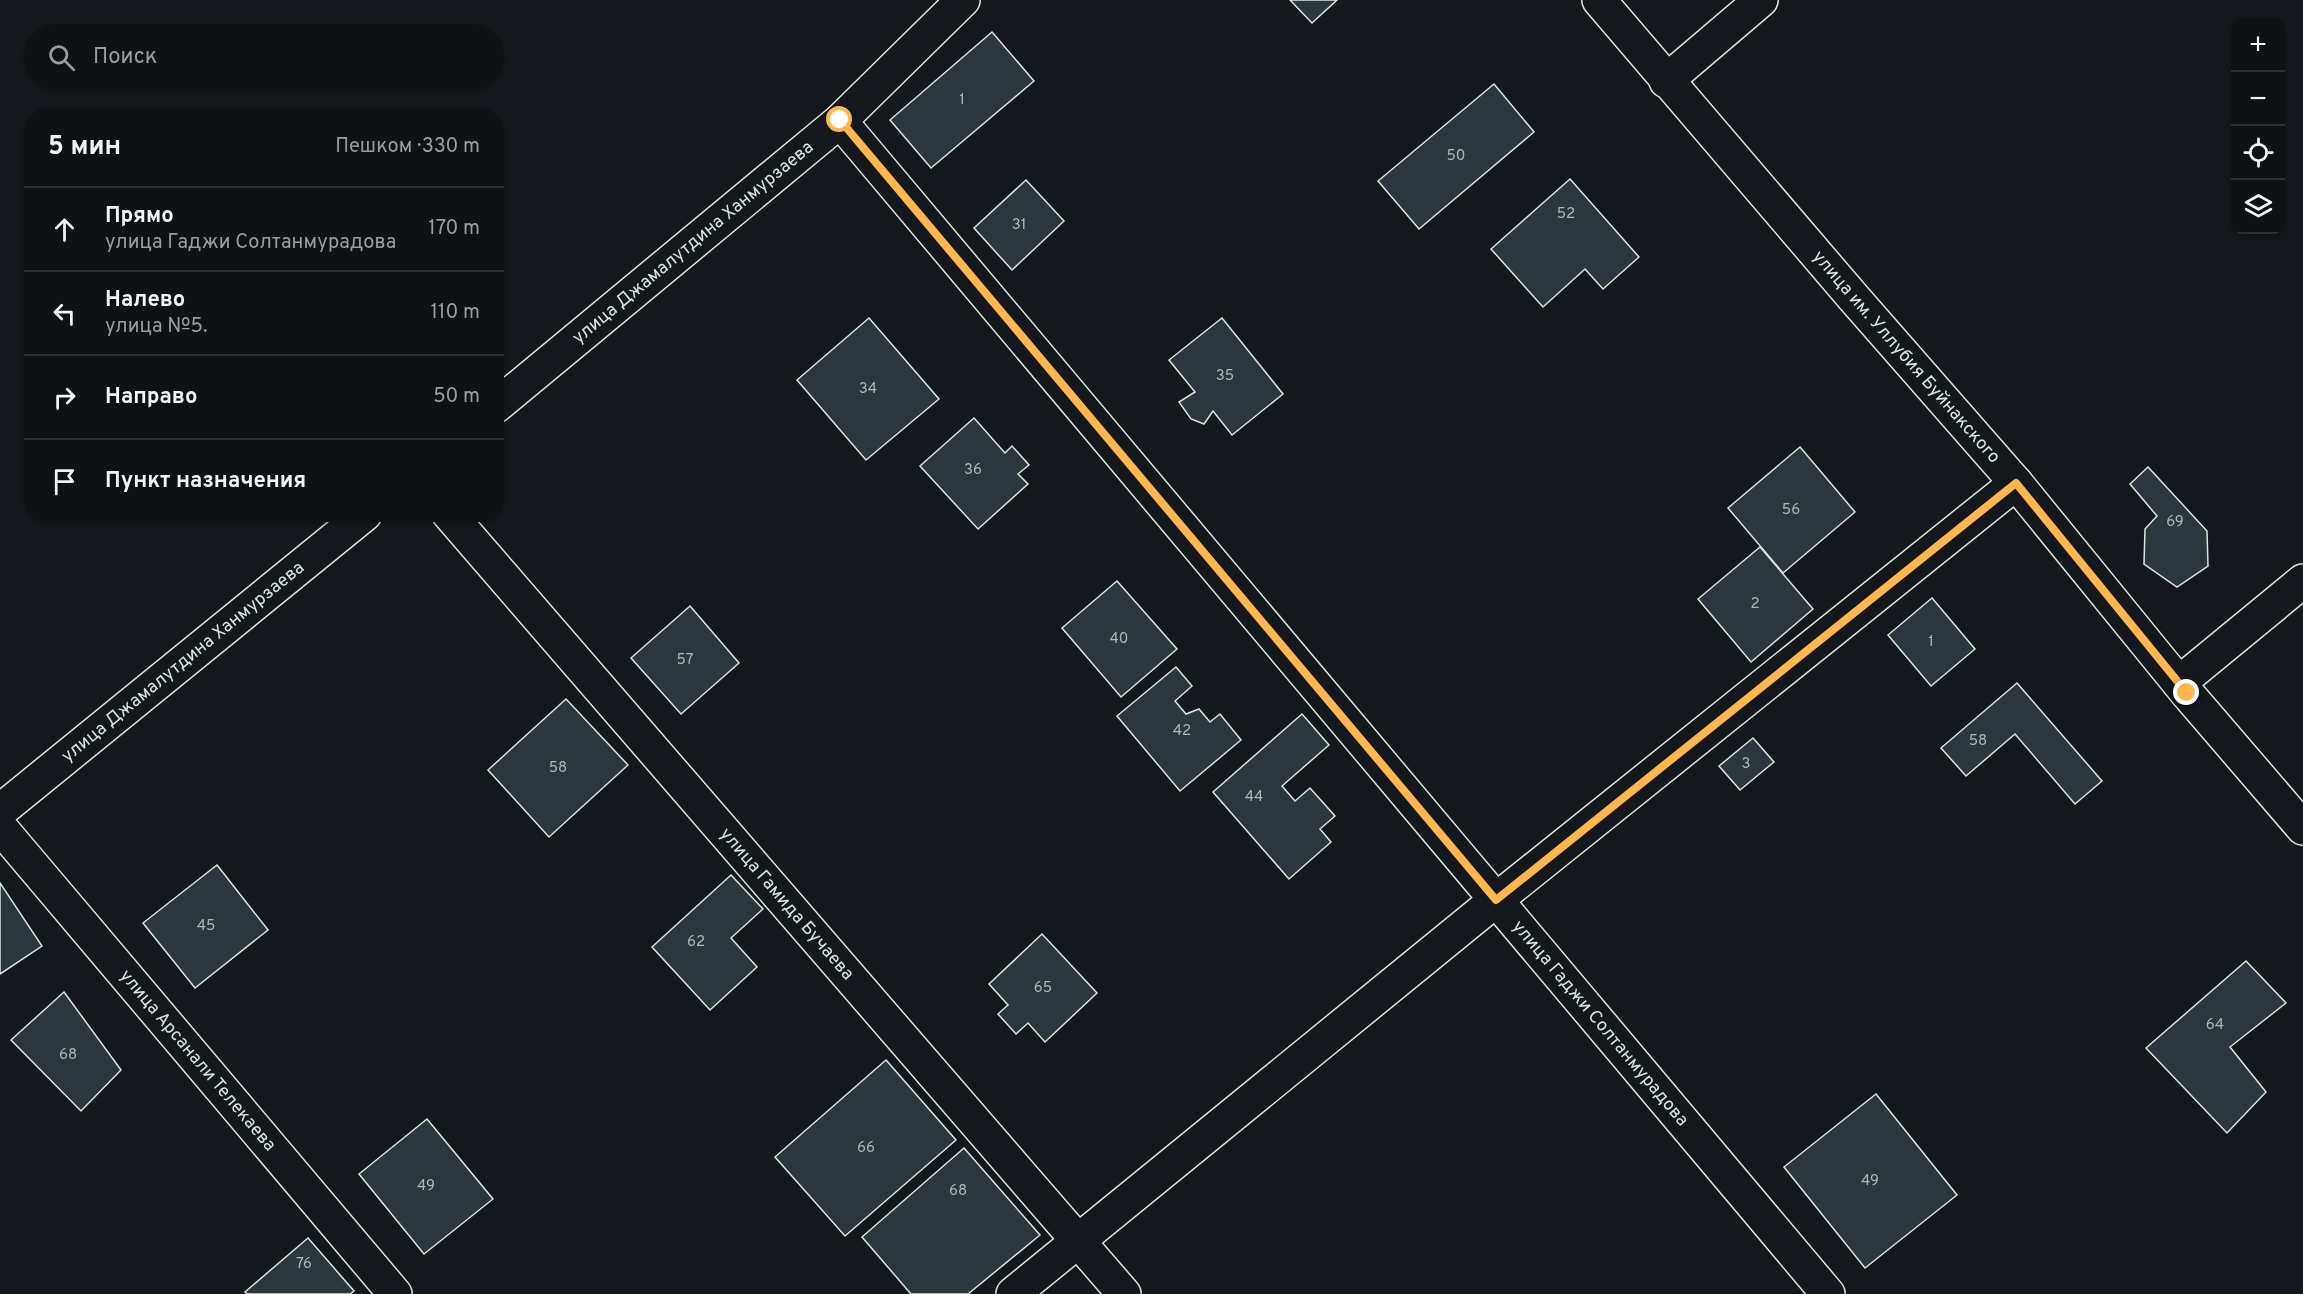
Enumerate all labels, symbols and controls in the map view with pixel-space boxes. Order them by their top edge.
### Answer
map controls [2231,18,2285,234]
button: + [2231,18,2285,72]
search box [24,24,504,90]
icon: search [45,41,78,74]
text: Поиск [93,44,157,71]
button: − [2231,72,2285,126]
house number: 1 [959,91,965,110]
route start [826,106,852,132]
button: locate [2231,126,2285,180]
text: 5 мин [48,131,121,164]
text: Пешком · 330 m [335,134,480,160]
street label: улица Джамалутдина Ханмурзаева [568,136,819,349]
house number: 50 [1447,147,1465,166]
button: layers [2231,180,2285,234]
text: Прямо [105,203,174,230]
house number: 52 [1557,205,1575,224]
icon: ahead [48,213,81,246]
text: 170 m [428,216,480,242]
house number: 31 [1012,216,1026,235]
text: улица Гаджи Солтанмурадова [105,230,396,256]
street label: улица им. Уллубия Буйнакского [1807,246,2005,468]
text: Налево [105,287,185,314]
icon: left [48,297,81,330]
text: 110 m [431,300,480,326]
text: улица №5. [105,314,207,340]
house number: 35 [1216,367,1234,386]
house number: 34 [859,380,877,399]
icon: right [48,381,81,414]
text: Направо [105,384,197,411]
text: 50 m [433,384,480,410]
house number: 36 [964,461,982,480]
icon: arrive [48,465,81,498]
text: Пункт назначения [105,468,306,495]
house number: 56 [1782,501,1800,520]
house number: 69 [2166,513,2184,532]
street label: улица Джамалутдина Ханмурзаева [57,556,309,768]
house number: 2 [1750,595,1760,614]
house number: 40 [1110,630,1128,649]
house number: 1 [1928,633,1934,652]
house number: 57 [677,651,694,670]
route end [2173,679,2199,705]
house number: 42 [1173,722,1191,741]
house number: 58 [1969,732,1987,751]
house number: 3 [1741,755,1751,774]
house number: 58 [549,759,567,778]
house number: 44 [1245,788,1263,807]
street label: улица Гамида Бучаева [714,823,859,985]
street label: улица Гаджи Солтанмурадова [1507,916,1693,1131]
house number: 45 [197,917,215,936]
house number: 62 [687,933,705,952]
street label: улица Арсанали Телекаева [114,965,281,1156]
house number: 65 [1034,979,1052,998]
house number: 64 [2206,1016,2224,1035]
house number: 68 [59,1046,77,1065]
house number: 66 [857,1139,875,1158]
house number: 49 [1861,1172,1879,1191]
house number: 49 [417,1177,435,1196]
house number: 68 [949,1182,967,1201]
house number: 76 [296,1255,312,1274]

